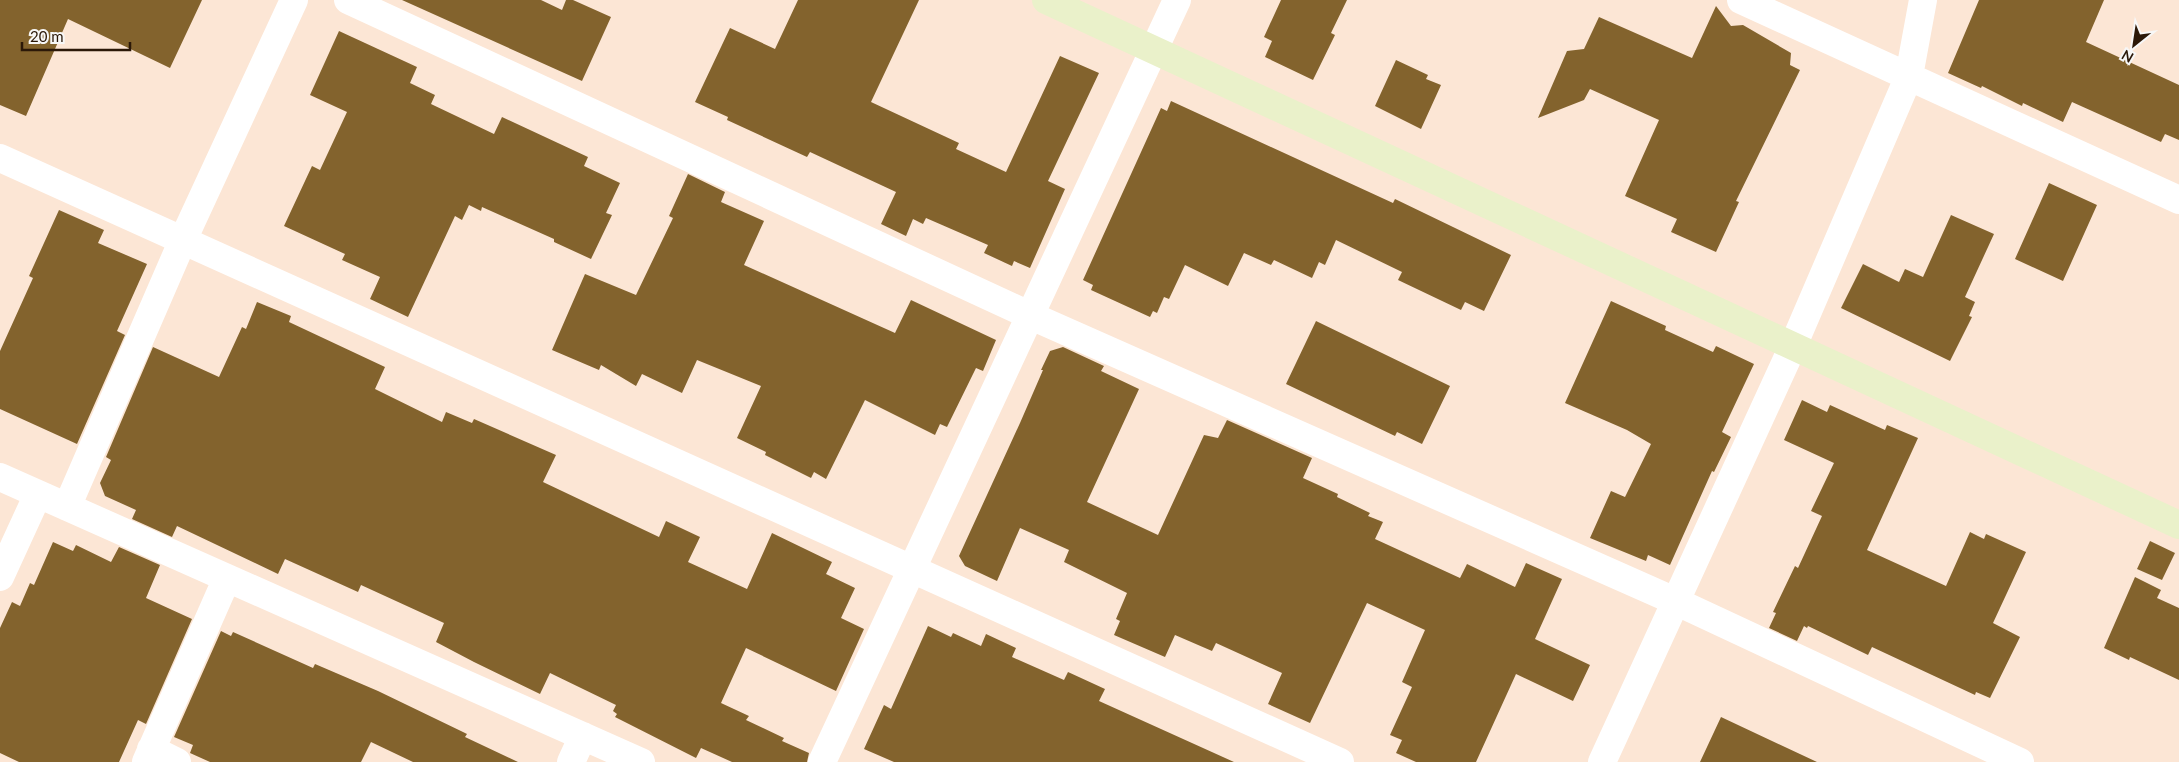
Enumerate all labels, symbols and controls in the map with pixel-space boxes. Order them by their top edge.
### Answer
scale bar [22,20,130,52]
north arrow [2109,20,2159,70]
text: 20 m [30,27,64,45]
text: N [2118,47,2136,67]

